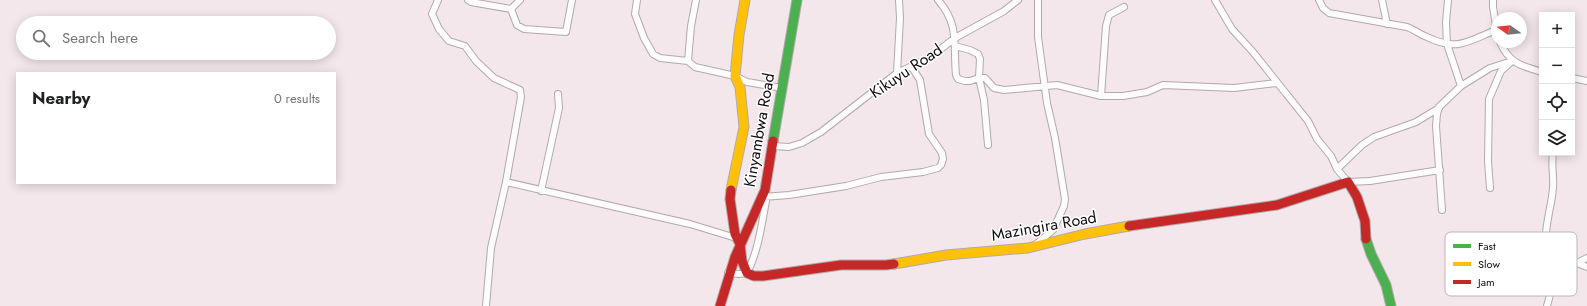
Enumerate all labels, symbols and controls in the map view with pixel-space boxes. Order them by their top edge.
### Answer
north arrow [1491,12,1527,48]
map controls [1539,12,1575,156]
button: + [1539,12,1575,48]
search box [16,16,336,60]
icon: search [30,27,52,49]
text: Search here [62,27,138,49]
street label: Kikuyu Road [865,38,947,104]
button: − [1539,48,1575,84]
street label: Kinyambwa Road [738,71,780,189]
button: locate [1539,84,1575,120]
text: Nearby [32,86,90,110]
text: 0 results [274,89,320,108]
button: layers [1539,120,1575,156]
street label: Mazingira Road [990,205,1098,247]
legend [1445,232,1577,296]
text: Fast [1478,238,1496,254]
text: Slow [1478,256,1500,272]
text: Jam [1476,274,1495,290]

